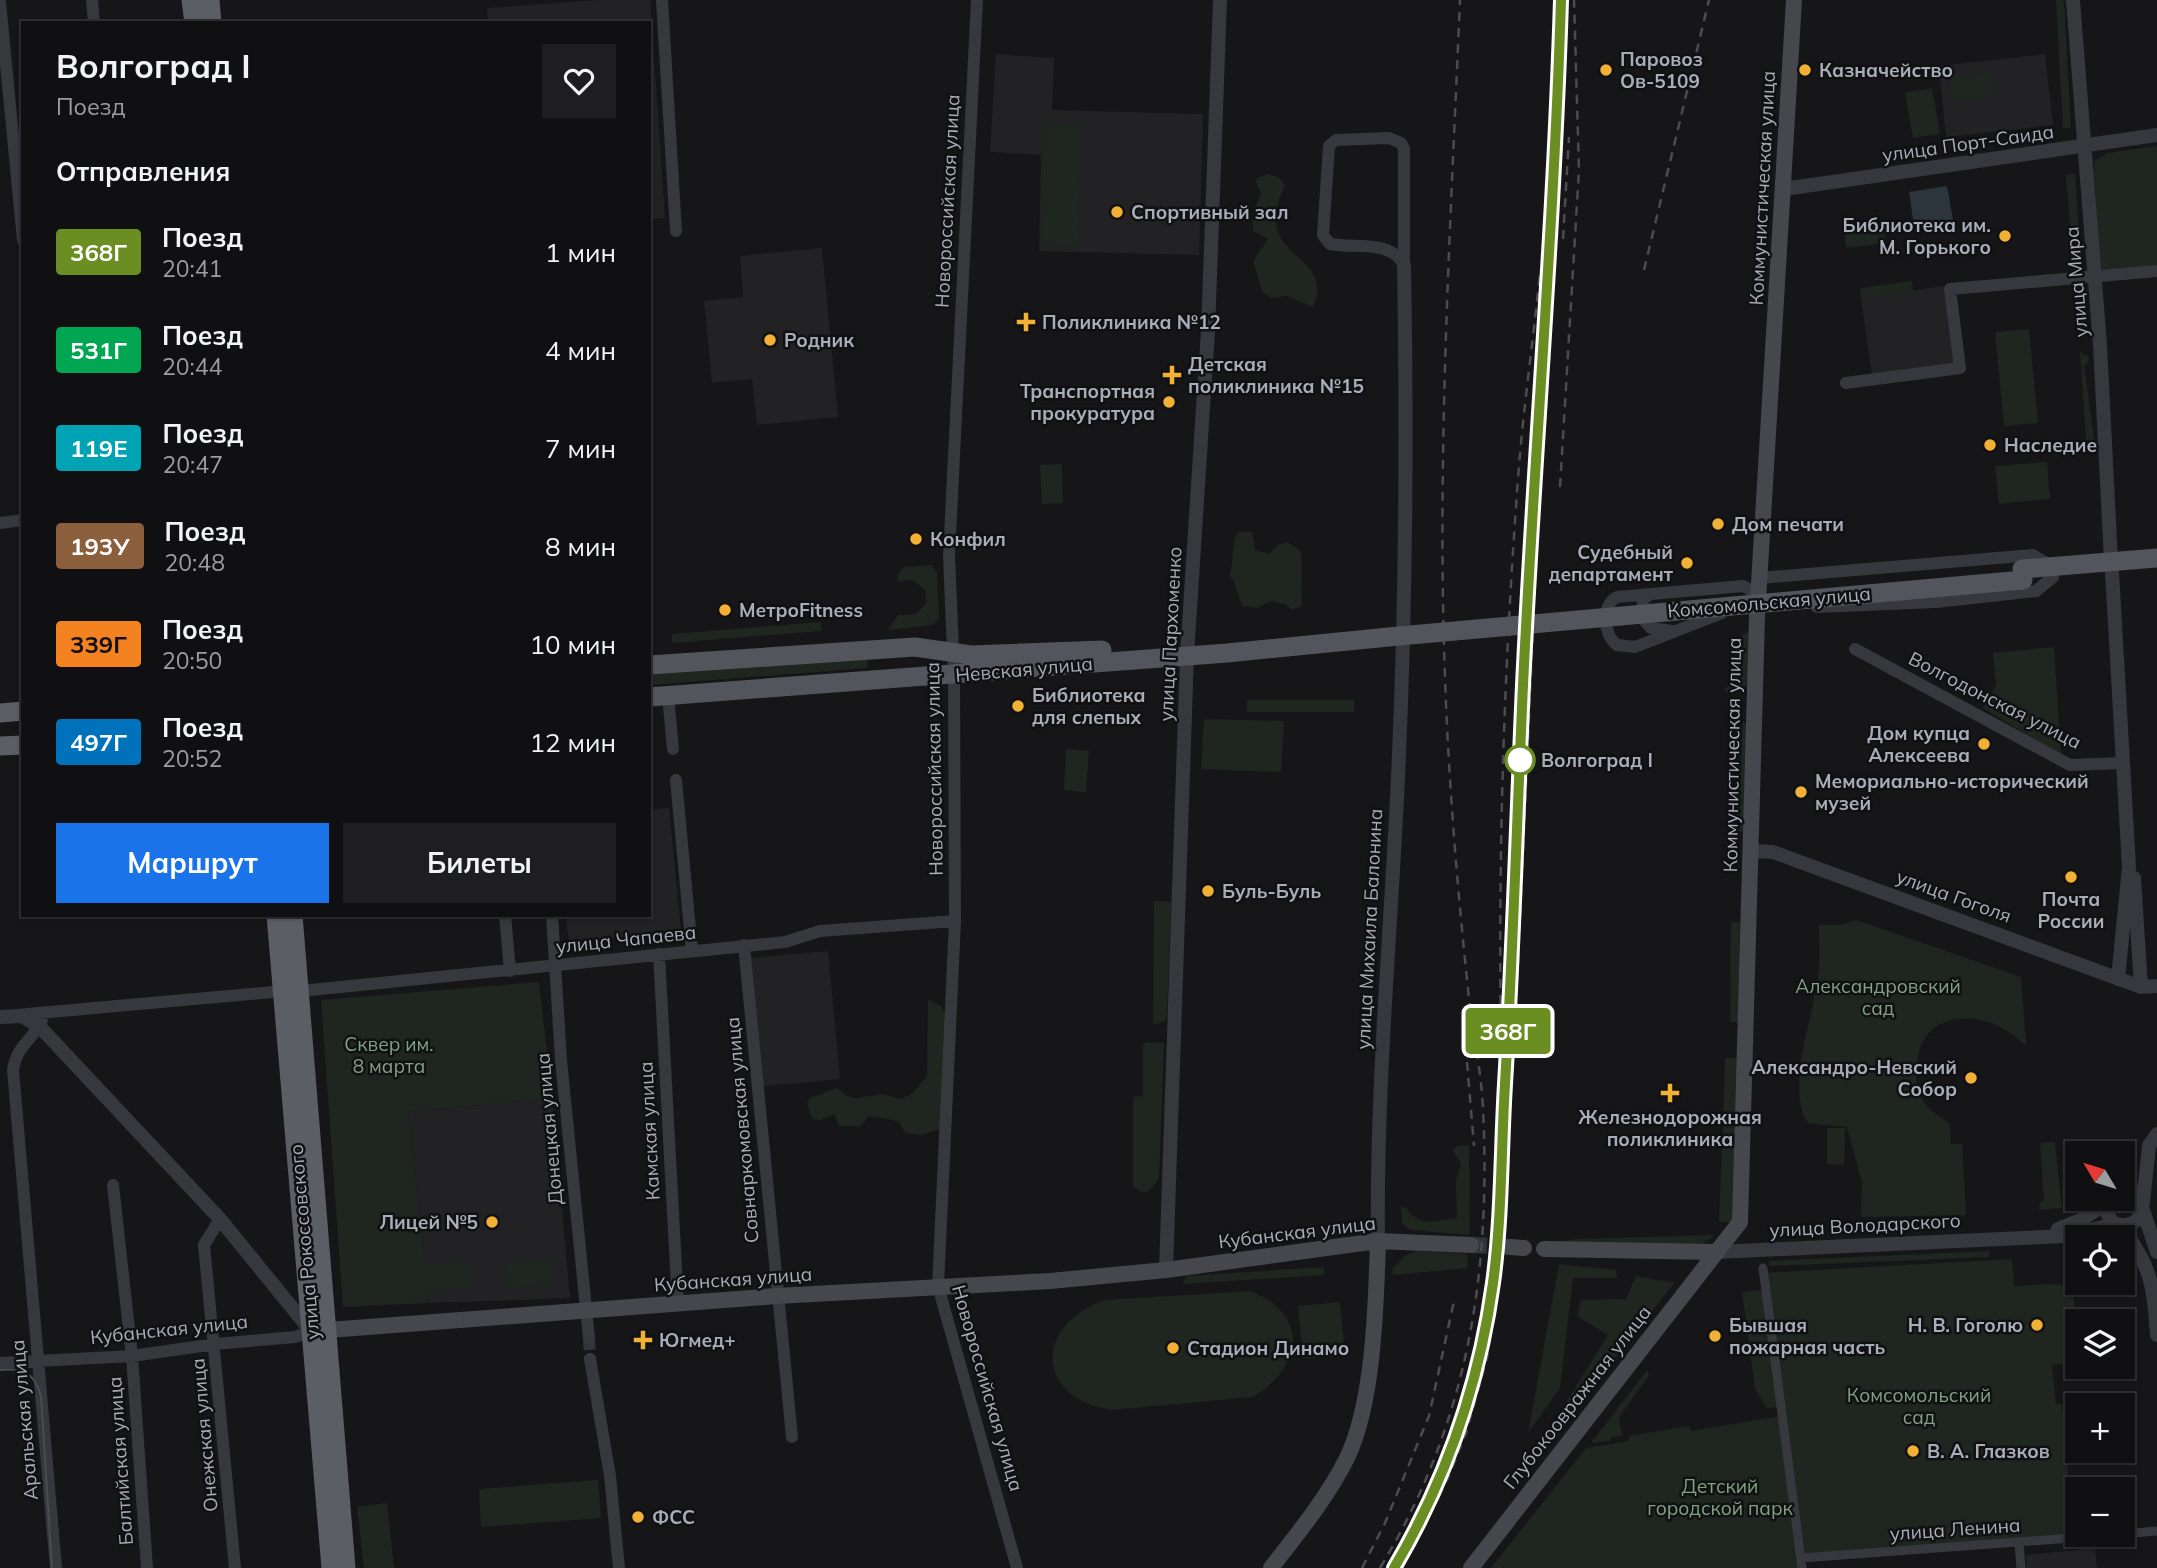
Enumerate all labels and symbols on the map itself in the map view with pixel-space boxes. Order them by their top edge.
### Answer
place label: Паровоз Ов-5109 [1620,47,1703,93]
place label: Казначейство [1819,58,1953,82]
marker: Паровоз Ов-5109 [1598,62,1614,78]
marker: Казначейство [1797,62,1813,78]
street label: Коммунистическая улица [1744,70,1780,306]
street label: Новороссийская улица [929,94,965,308]
street label: улица Порт-Саида [1881,119,2055,167]
place label: Спортивный зал [1131,200,1288,224]
marker: Спортивный зал [1109,204,1125,220]
place label: Библиотека им. М. Горького [1843,213,1991,259]
street label: улица Мира [2059,226,2093,338]
marker: Библиотека им. М. Горького [1997,228,2013,244]
place label: Поликлиника №12 [1042,310,1221,334]
marker: Поликлиника №12 [1016,312,1036,332]
place label: Родник [784,328,854,352]
marker: Родник [762,332,778,348]
place label: Детская поликлиника №15 [1188,352,1364,398]
marker: Детская поликлиника №15 [1162,365,1182,385]
place label: Транспортная прокуратура [1020,379,1155,425]
marker: Транспортная прокуратура [1161,394,1177,410]
place label: Наследие [2004,433,2097,457]
marker: Наследие [1982,437,1998,453]
place label: Дом печати [1732,512,1844,536]
marker: Дом печати [1710,516,1726,532]
place label: Конфил [930,527,1006,551]
marker: Конфил [908,531,924,547]
place label: Судебный департамент [1548,540,1674,586]
street label: улица Пархоменко [1153,546,1187,722]
marker: Судебный департамент [1679,555,1695,571]
street label: Комсомольская улица [1666,581,1872,623]
place label: МетроFitness [739,598,863,622]
marker: МетроFitness [717,602,733,618]
street label: Коммунистическая улица [1718,637,1746,873]
street label: Волгодонская улица [1905,646,2085,754]
street label: Невская улица [954,651,1094,687]
street label: Новороссийская улица [920,662,948,876]
place label: Библиотека для слепых [1032,683,1146,729]
marker: Библиотека для слепых [1010,698,1026,714]
place label: Дом купца Алексеева [1867,721,1970,767]
marker: Дом купца Алексеева [1976,736,1992,752]
marker: Волгоград I [1505,745,1535,775]
place label: Волгоград I [1541,748,1653,772]
place label: Мемориально-исторический музей [1815,769,2089,815]
marker: Мемориально-исторический музей [1793,784,1809,800]
street label: улица Михаила Балонина [1351,808,1387,1050]
street label: улица Гоголя [1893,864,2015,928]
marker: Почта России [2063,869,2079,885]
place label: Буль-Буль [1222,879,1321,903]
marker: Буль-Буль [1200,883,1216,899]
place label: Почта России [2038,887,2104,933]
street label: улица Чапаева [555,920,697,958]
park label: Александровский сад [1795,974,1961,1020]
line badge: 368Г [1459,1008,1557,1054]
street label: Совнаркомовская улица [720,1016,764,1244]
park label: Сквер им. 8 марта [344,1032,434,1078]
street label: Донецкая улица [530,1052,568,1206]
place label: Александро-Невский Собор [1751,1055,1957,1101]
street label: Камская улица [633,1061,665,1201]
marker: Александро-Невский Собор [1963,1070,1979,1086]
marker: Железнодорожная поликлиника [1660,1083,1680,1103]
place label: Железнодорожная поликлиника [1578,1105,1762,1151]
north arrow [2065,1141,2135,1211]
street label: улица Рокоссовского [284,1143,324,1341]
street label: улица Володарского [1769,1208,1961,1242]
place label: Лицей №5 [379,1210,478,1234]
street label: Кубанская улица [1217,1210,1377,1254]
marker: Лицей №5 [484,1214,500,1230]
street label: Кубанская улица [653,1262,813,1296]
street label: Новороссийская улица [947,1282,1029,1494]
street label: Глубокоовражная улица [1498,1300,1656,1494]
street label: Кубанская улица [89,1309,249,1349]
place label: Бывшая пожарная часть [1729,1313,1885,1359]
place label: Н. В. Гоголю [1908,1313,2023,1337]
marker: Н. В. Гоголю [2029,1317,2045,1333]
place label: Югмед+ [659,1328,736,1352]
marker: Бывшая пожарная часть [1707,1328,1723,1344]
marker: Югмед+ [633,1330,653,1350]
place label: Стадион Динамо [1187,1336,1349,1360]
street label: Аральская улица [5,1339,43,1501]
marker: Стадион Динамо [1165,1340,1181,1356]
street label: Онежская улица [185,1357,223,1513]
street label: Балтийская улица [102,1376,138,1546]
park label: Комсомольский сад [1847,1383,1991,1429]
place label: В. А. Глазков [1927,1439,2050,1463]
marker: В. А. Глазков [1905,1443,1921,1459]
park label: Детский городской парк [1647,1474,1794,1520]
place label: ФСС [652,1505,695,1529]
marker: ФСС [630,1509,646,1525]
street label: улица Ленина [1889,1512,2021,1546]

